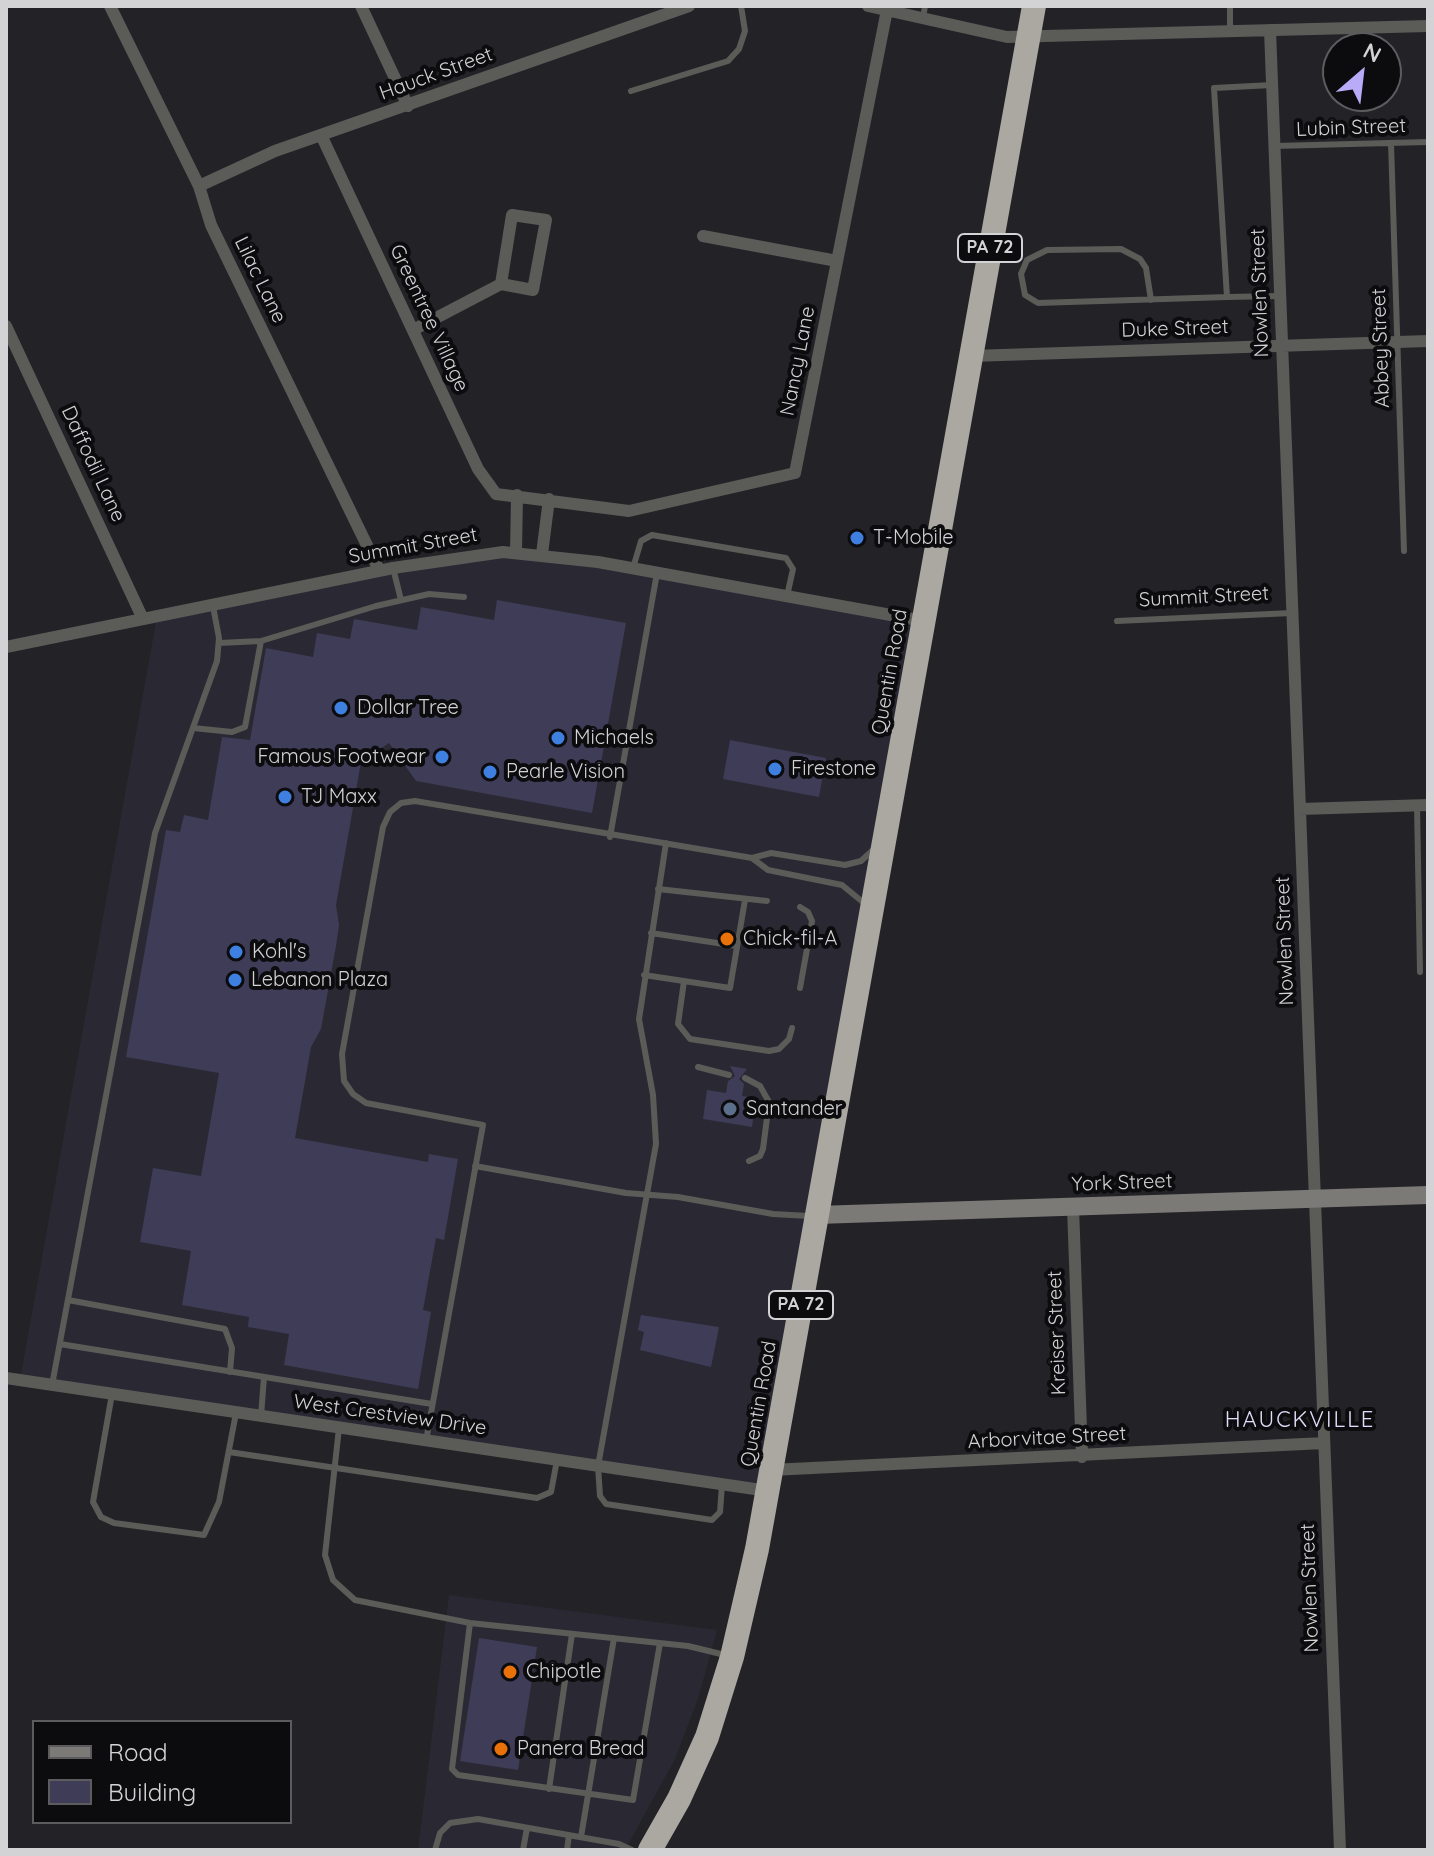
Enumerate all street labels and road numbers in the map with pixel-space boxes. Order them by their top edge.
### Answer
street label: Hauck Street [376,42,496,106]
street label: Lubin Street [1296,114,1406,142]
street label: Nowlen Street [1246,228,1274,358]
street label: Lilac Lane [229,233,291,327]
road number: PA 72 [958,234,1022,262]
street label: Greentree Village [384,241,474,395]
street label: Abbey Street [1367,288,1395,408]
street label: Nancy Lane [776,304,820,418]
street label: Duke Street [1121,315,1229,343]
street label: Daffodil Lane [56,402,130,526]
street label: Summit Street [347,523,479,569]
street label: Summit Street [1138,582,1270,612]
street label: Quentin Road [867,607,913,737]
street label: Nowlen Street [1271,876,1299,1006]
street label: York Street [1071,1169,1173,1197]
street label: Kreiser Street [1043,1270,1071,1396]
road number: PA 72 [769,1291,833,1319]
street label: Quentin Road [736,1339,782,1469]
street label: West Crestview Drive [292,1390,488,1440]
street label: Arborvitae Street [967,1422,1127,1454]
street label: Nowlen Street [1296,1523,1324,1653]

